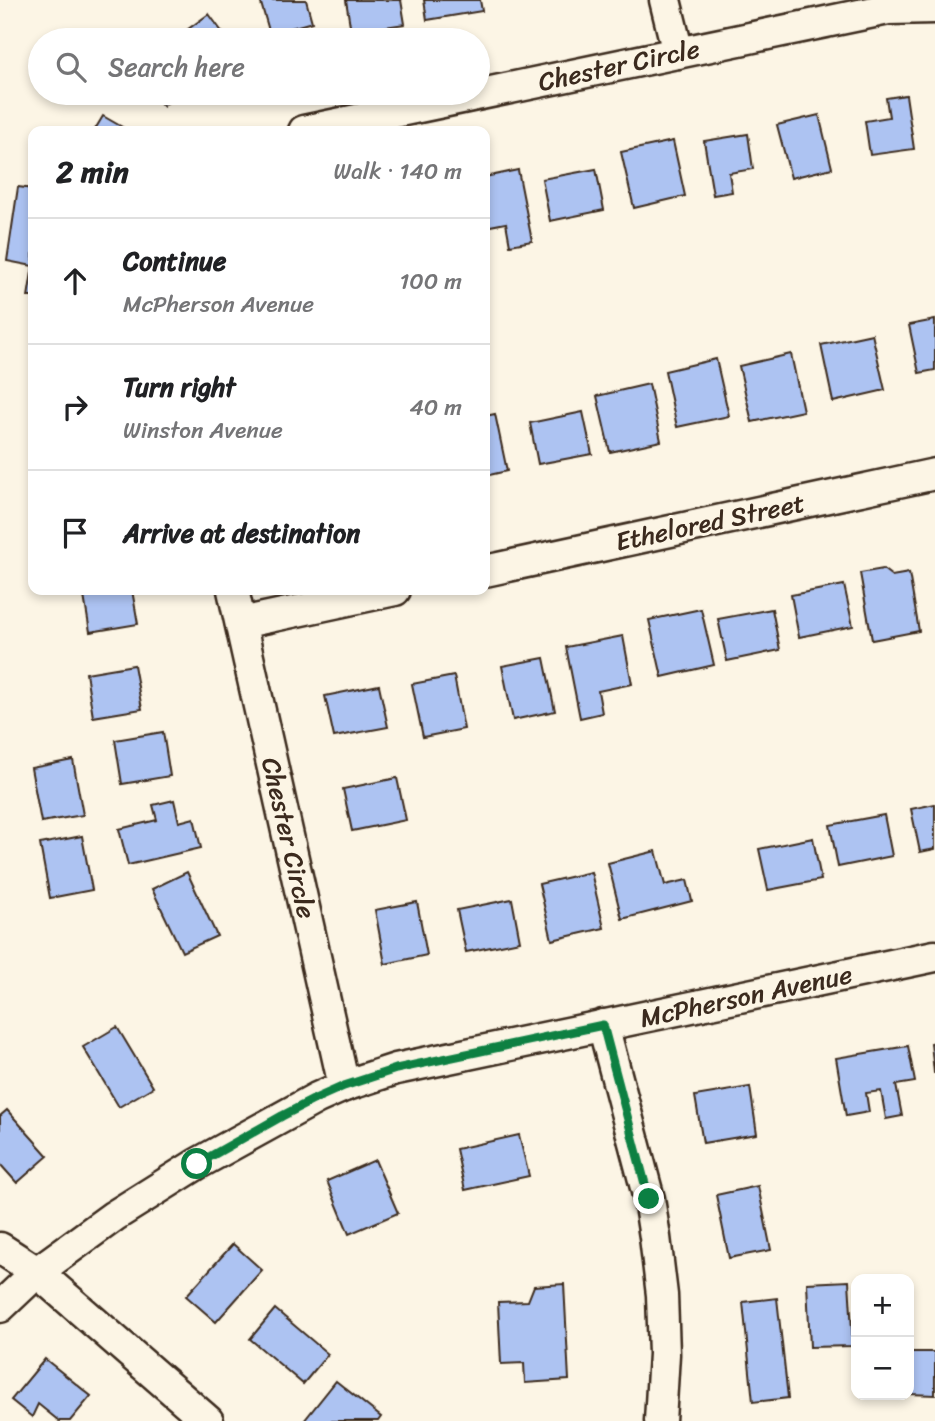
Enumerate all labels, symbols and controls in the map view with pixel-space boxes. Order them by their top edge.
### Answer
street label: Chester Circle [534,25,704,105]
search box [28,28,490,105]
text: Search here [108,44,245,90]
icon: search [52,48,90,86]
text: 2 min [56,145,129,199]
text: Walk · 140 m [333,151,462,192]
text: Continue [123,238,226,284]
text: 100 m [399,261,462,302]
icon: ahead [56,262,94,300]
text: McPherson Avenue [123,284,314,325]
text: Turn right [123,364,236,410]
text: 40 m [409,387,462,428]
icon: right [56,388,94,426]
text: Winston Avenue [123,410,283,451]
street label: Ethelored Street [611,479,809,565]
text: Arrive at destination [123,510,360,556]
icon: arrive [56,514,94,552]
street label: Chester Circle [248,753,330,923]
street label: McPherson Avenue [636,951,856,1041]
route start [181,1148,212,1179]
route end [633,1183,664,1214]
map controls [851,1274,914,1400]
button: + [851,1274,914,1337]
button: − [851,1337,914,1400]

